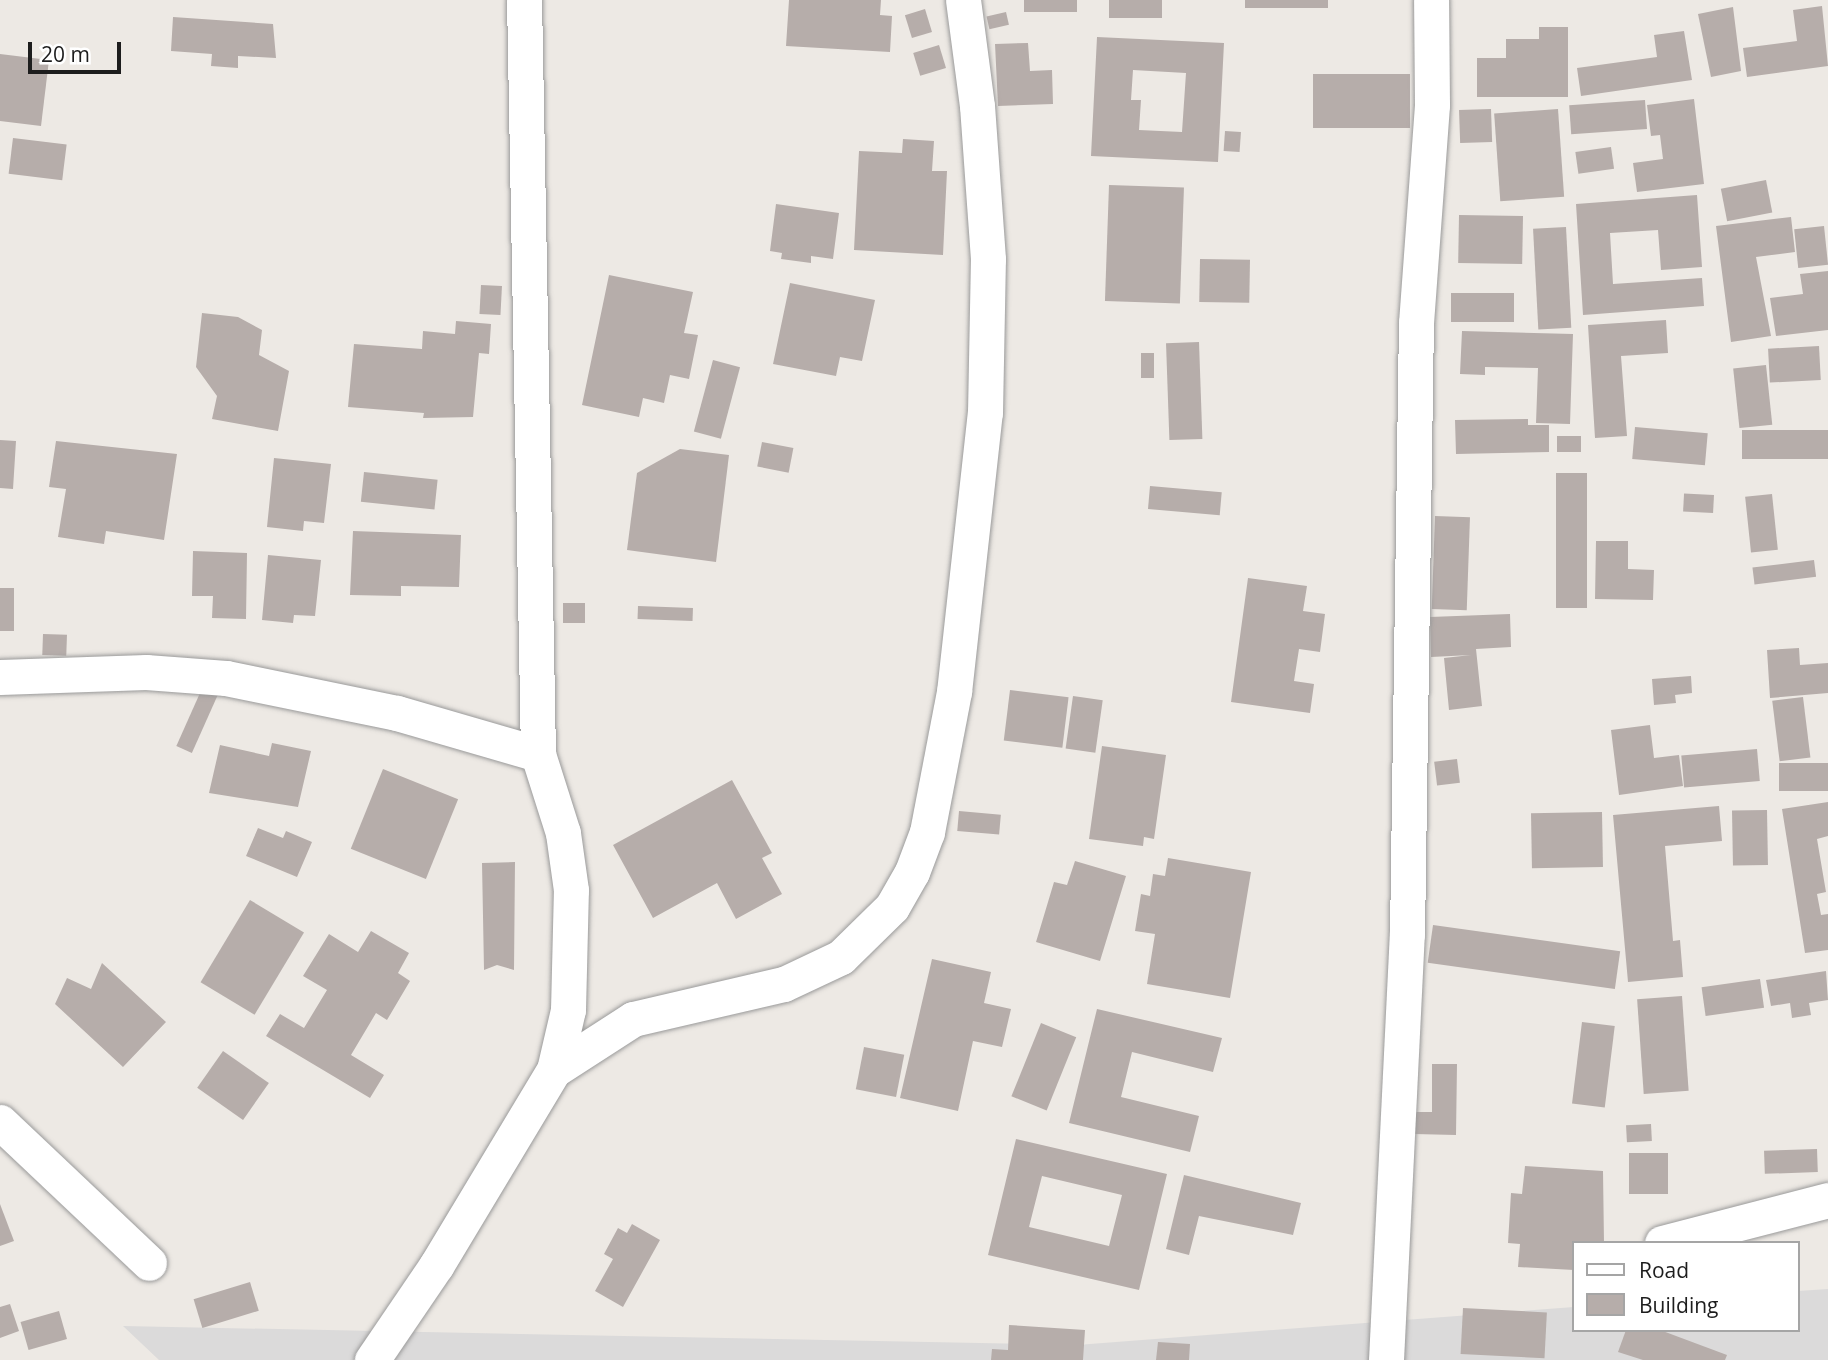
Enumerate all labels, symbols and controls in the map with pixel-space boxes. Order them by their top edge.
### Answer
scale bar [32,28,124,72]
text: 20 m [41,40,90,68]
legend [1573,1241,1800,1332]
text: Road [1639,1256,1689,1284]
text: Building [1639,1291,1718,1319]

